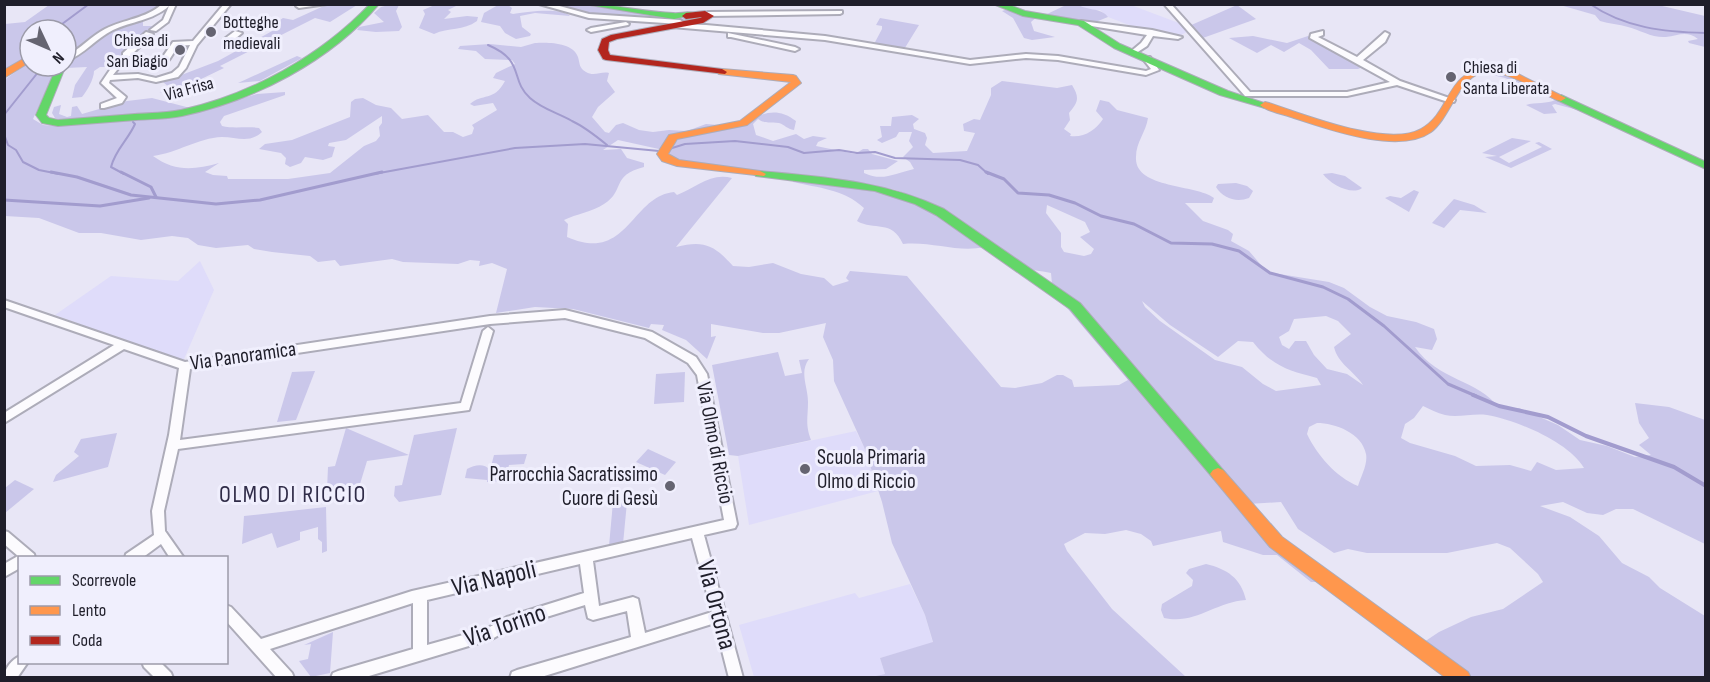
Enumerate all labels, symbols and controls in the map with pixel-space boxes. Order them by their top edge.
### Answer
place label: Botteghe medievali [223,12,280,54]
north arrow [18,18,78,78]
marker: Botteghe medievali [204,25,218,39]
place label: Chiesa di San Biagio [107,30,168,72]
marker: Chiesa di San Biagio [173,43,187,57]
text: N [48,48,68,67]
place label: Chiesa di Santa Liberata [1463,57,1550,99]
marker: Chiesa di Santa Liberata [1444,70,1458,84]
street label: Via Frisa [162,72,216,106]
street label: Via Panoramica [189,336,297,376]
street label: Via Olmo di Riccio [691,380,739,506]
place label: Scuola Primaria Olmo di Riccio [817,445,926,494]
place label: Parrocchia Sacratissimo Cuore di Gesù [489,462,658,511]
marker: Scuola Primaria Olmo di Riccio [798,462,812,476]
marker: Parrocchia Sacratissimo Cuore di Gesù [663,479,677,493]
district label: OLMO DI RICCIO [219,480,367,509]
street label: Via Napoli [449,554,539,604]
legend [18,556,228,664]
street label: Via Ortona [689,557,743,653]
text: Scorrevole [72,570,136,591]
street label: Via Torino [460,598,550,654]
text: Lento [72,600,106,621]
text: Coda [72,630,103,651]

